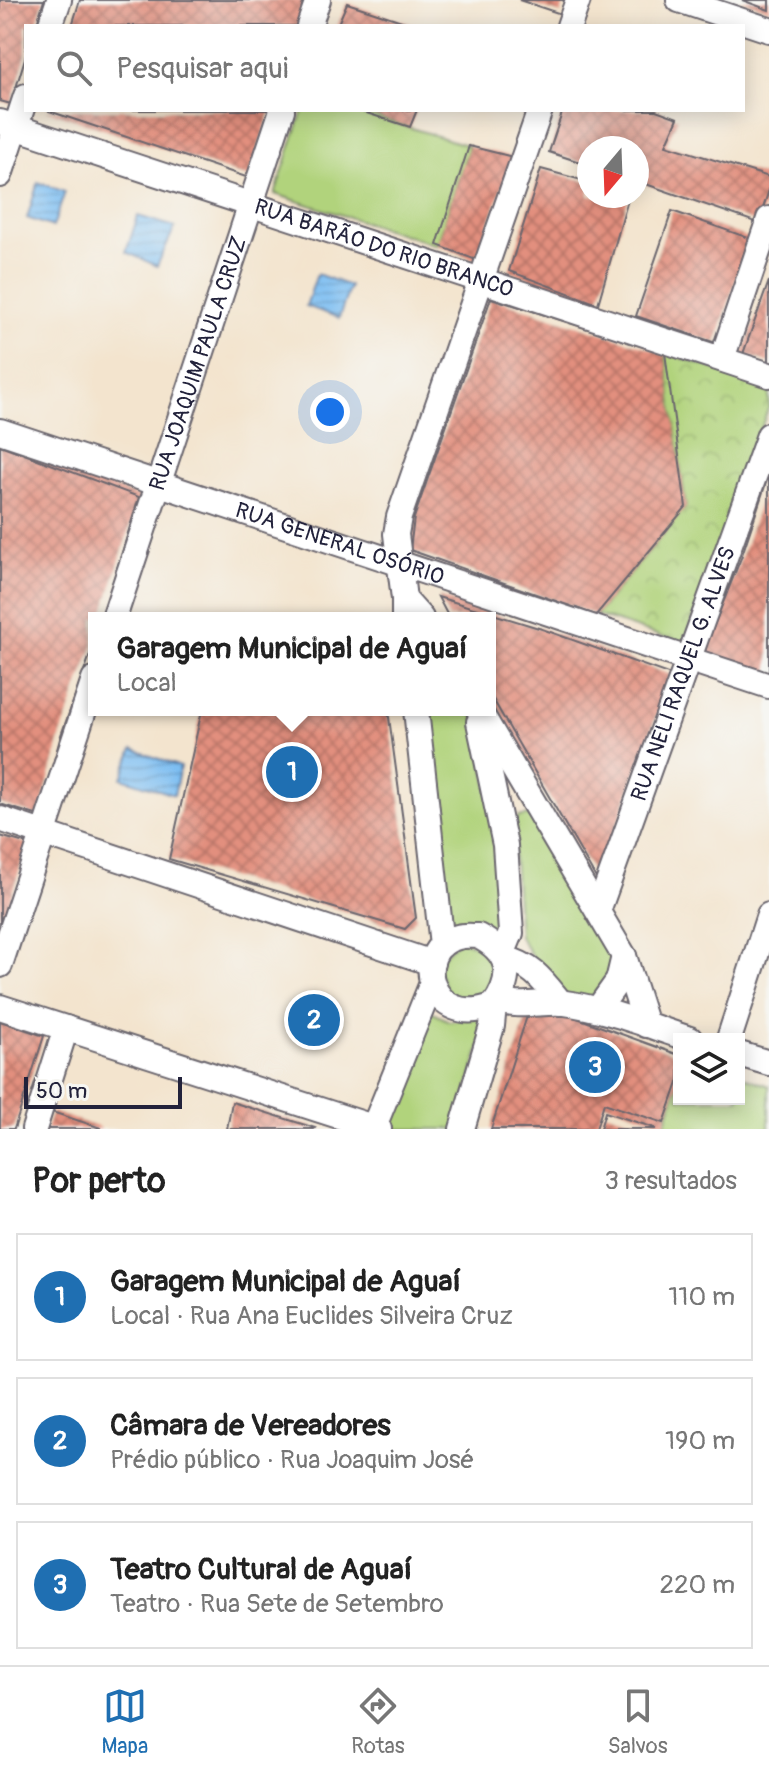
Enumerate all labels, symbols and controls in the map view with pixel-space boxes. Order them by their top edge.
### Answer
search box [24,24,745,112]
icon: search [52,46,96,90]
text: Pesquisar aqui [116,50,288,87]
north arrow [577,136,649,208]
street label: RUA BARÃO DO RIO BRANCO [251,193,517,304]
street label: RUA JOAQUIM PAULA CRUZ [143,233,253,494]
your location [310,392,350,432]
street label: RUA GENERAL OSÓRIO [232,496,448,591]
street label: RUA NELI RAQUEL G. ALVES [625,543,742,805]
popup [88,612,496,716]
text: Garagem Municipal de Aguaí [117,630,467,667]
text: Local [117,667,177,699]
pin: 1 [266,742,318,802]
pin: 2 [288,990,340,1050]
map controls [673,1033,745,1105]
button: layers [673,1033,745,1105]
pin: 3 [569,1037,621,1097]
scale bar [24,1073,182,1109]
text: 50 m [36,1077,87,1105]
text: Por perto [32,1160,165,1203]
text: 3 resultados [605,1165,737,1197]
text: Garagem Municipal de Aguaí [110,1263,461,1300]
text: 1 [55,1281,65,1313]
text: 110 m [668,1281,735,1313]
text: Local · Rua Ana Euclides Silveira Cruz [110,1300,513,1332]
text: Câmara de Vereadores [110,1407,391,1444]
text: 2 [53,1425,67,1457]
text: 190 m [665,1425,735,1457]
text: Prédio público · Rua Joaquim José [110,1444,474,1476]
text: Teatro Cultural de Aguaí [110,1551,412,1588]
text: 3 [53,1569,67,1601]
text: 220 m [659,1569,735,1601]
text: Teatro · Rua Sete de Setembro [110,1588,444,1620]
tab: Mapa [101,1684,148,1760]
tab: Rotas [351,1684,405,1760]
tab: Salvos [608,1684,667,1760]

